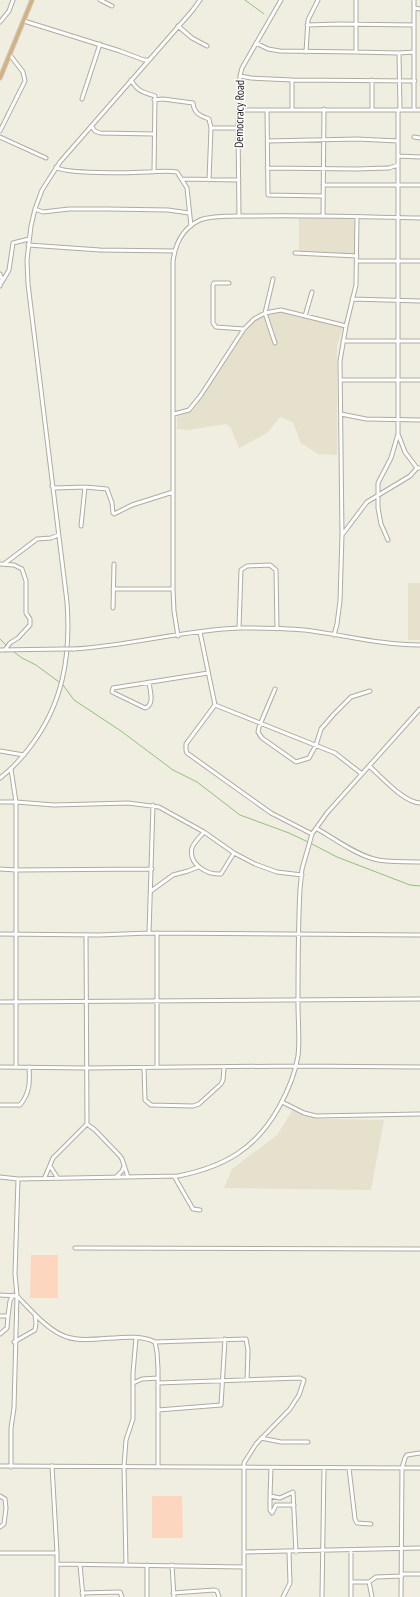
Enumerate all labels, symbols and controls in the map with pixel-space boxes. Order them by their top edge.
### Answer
street label: Democracy Road [231,80,247,148]

